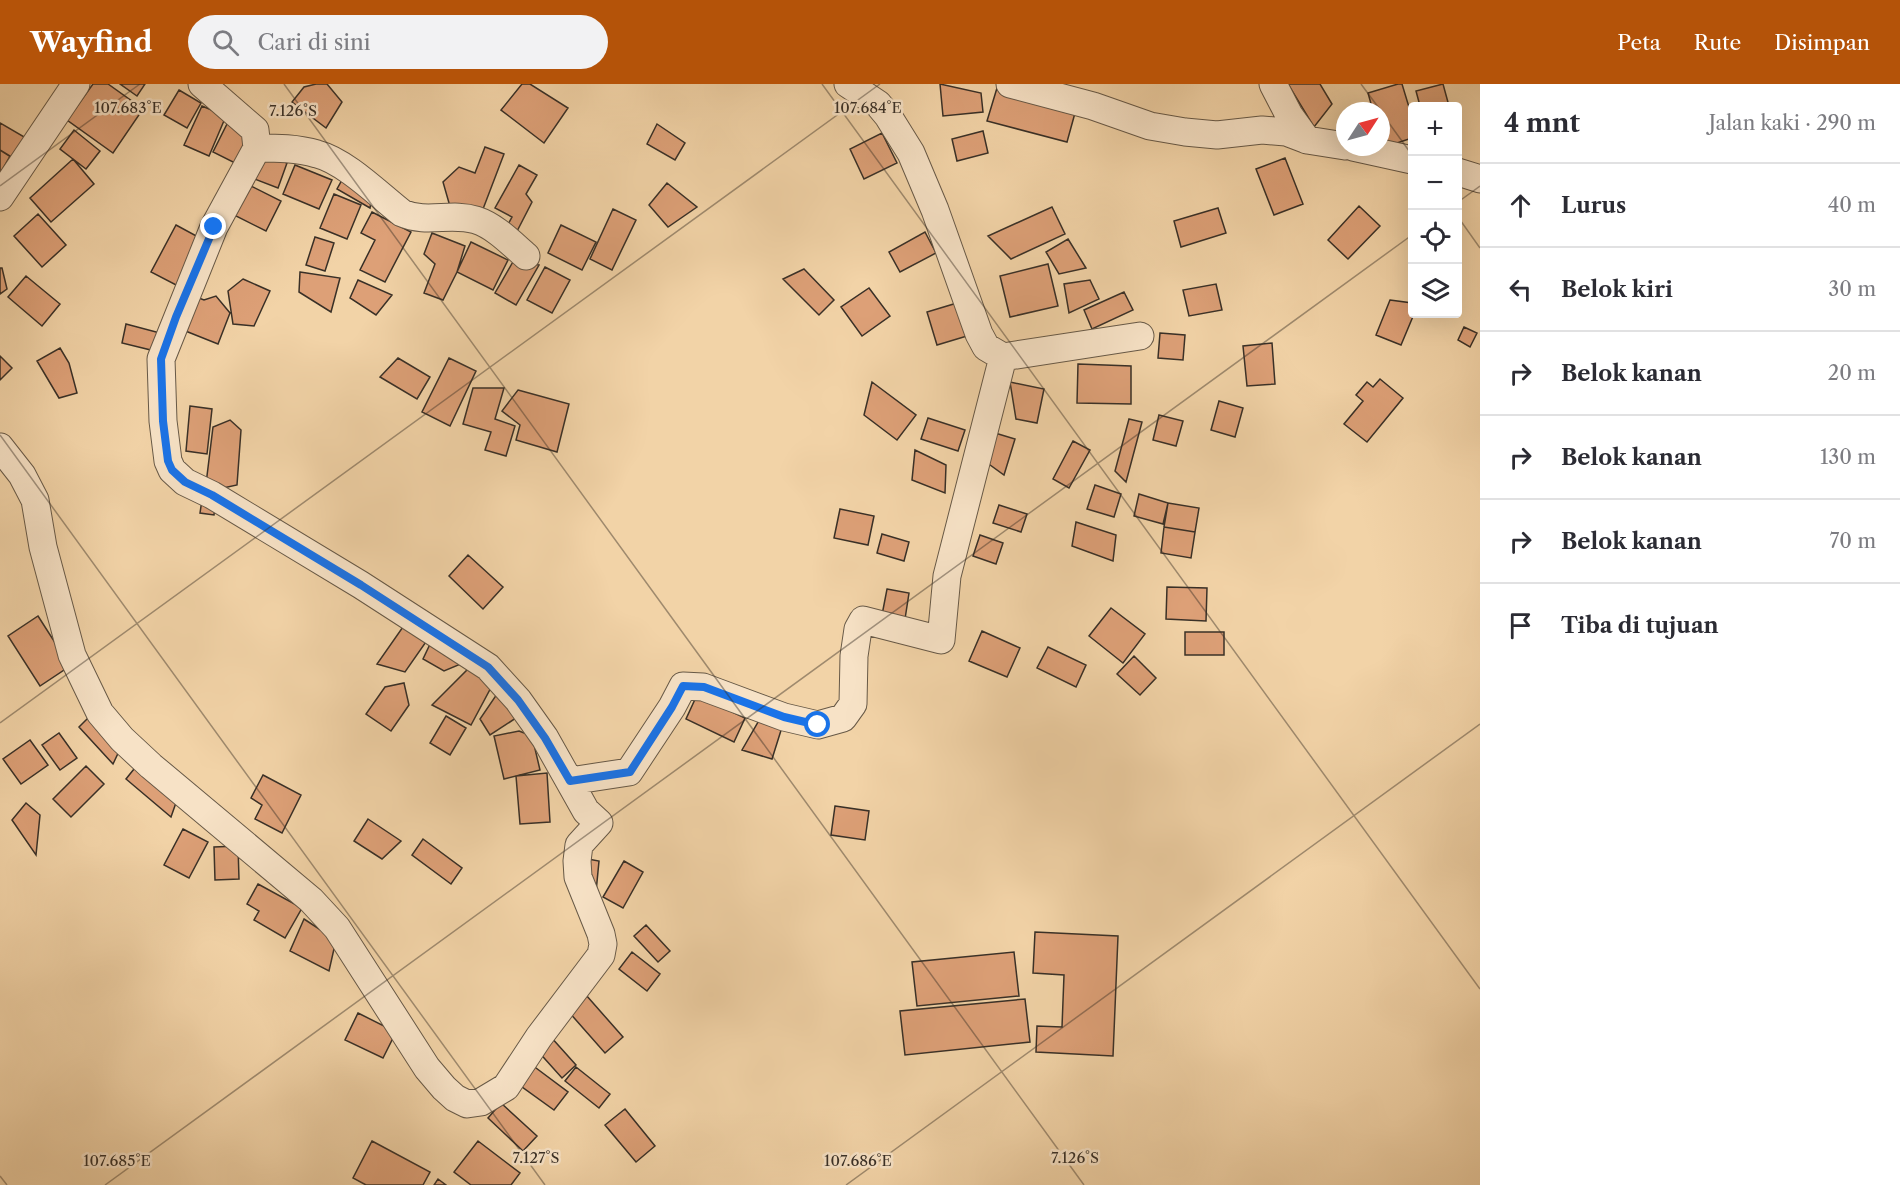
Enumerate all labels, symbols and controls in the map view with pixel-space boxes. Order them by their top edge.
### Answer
search box [188,15,608,69]
text: Wayfind [30,25,152,59]
icon: search [209,26,242,59]
text: Cari di sini [257,29,371,56]
text: Peta [1617,30,1661,55]
text: Rute [1694,30,1741,55]
text: Disimpan [1774,30,1870,55]
text: 107.683°E [94,98,162,117]
text: 107.684°E [834,98,902,117]
text: 7.126°S [269,101,317,120]
north arrow [1336,102,1390,156]
map controls [1408,102,1462,318]
button: + [1408,102,1462,156]
text: 4 mnt [1504,107,1580,139]
text: Jalan kaki · 290 m [1709,111,1876,135]
button: − [1408,156,1462,210]
icon: ahead [1504,189,1537,222]
text: Lurus [1561,192,1626,219]
text: 40 m [1828,193,1876,217]
button: locate [1408,210,1462,264]
route end [200,213,226,239]
button: layers [1408,264,1462,318]
icon: left [1504,273,1537,306]
text: Belok kiri [1561,276,1673,303]
text: 30 m [1828,277,1876,301]
icon: right [1504,357,1537,390]
text: Belok kanan [1561,360,1702,387]
text: 20 m [1828,361,1876,385]
icon: right [1504,441,1537,474]
text: Belok kanan [1561,444,1702,471]
text: 130 m [1820,445,1876,469]
icon: right [1504,525,1537,558]
text: Belok kanan [1561,528,1702,555]
text: 70 m [1830,529,1876,553]
icon: arrive [1504,609,1537,642]
text: Tiba di tujuan [1561,612,1719,639]
route start [804,711,830,737]
text: 7.127°S [513,1148,559,1167]
text: 7.126°S [1051,1148,1099,1167]
text: 107.685°E [83,1151,151,1170]
text: 107.686°E [824,1151,892,1170]

